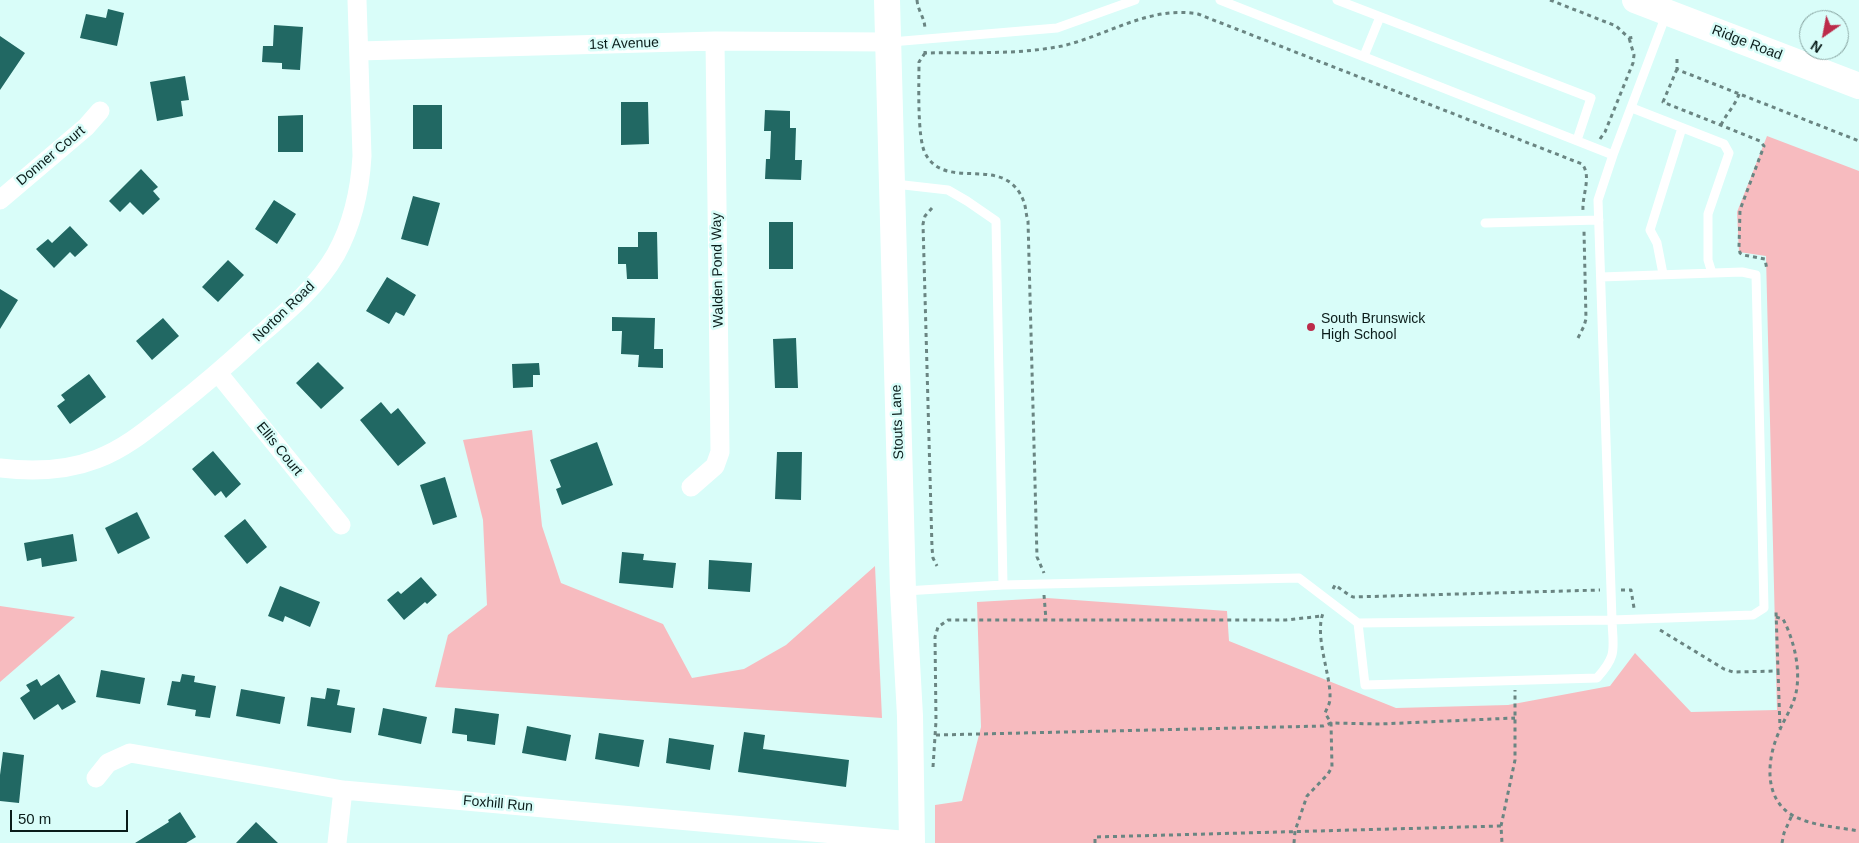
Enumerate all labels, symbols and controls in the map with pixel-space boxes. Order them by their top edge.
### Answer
north arrow [1799,10,1849,60]
street label: Ridge Road [1709,22,1785,64]
street label: 1st Avenue [589,34,659,54]
text: N [1808,37,1825,56]
street label: Donner Court [13,123,89,189]
street label: Walden Pond Way [709,212,727,328]
street label: Norton Road [250,278,318,346]
place label: South Brunswick High School [1321,311,1425,344]
marker: South Brunswick High School [1305,321,1317,333]
street label: Stouts Lane [888,384,908,460]
street label: Ellis Court [252,419,306,479]
street label: Foxhill Run [462,793,534,815]
scale bar [12,800,130,832]
text: 50 m [18,810,51,827]

